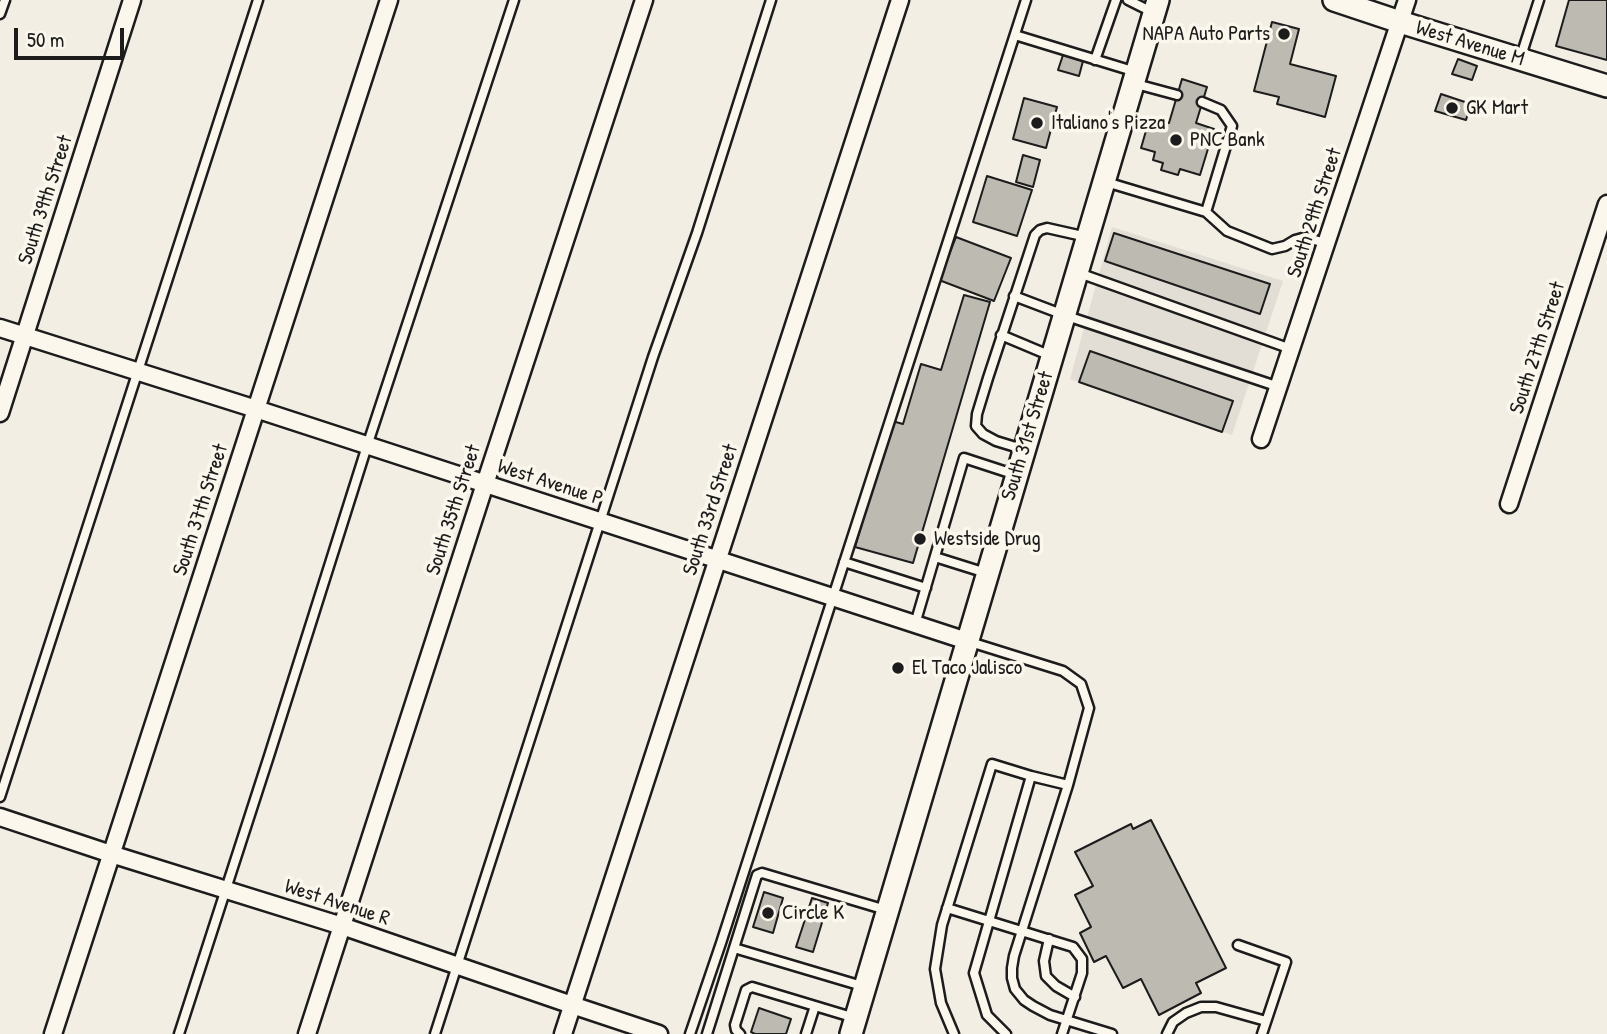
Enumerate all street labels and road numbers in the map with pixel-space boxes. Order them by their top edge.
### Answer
street label: West Avenue M [1413,16,1527,72]
street label: South 39th Street [13,132,79,268]
street label: South 29th Street [1282,145,1348,281]
street label: South 27th Street [1505,279,1571,417]
street label: South 31st Street [996,369,1060,503]
street label: South 37th Street [168,441,234,579]
street label: South 33rd Street [678,441,744,579]
street label: South 35th Street [421,442,487,578]
street label: West Avenue P [494,454,606,512]
street label: West Avenue R [281,874,393,932]

